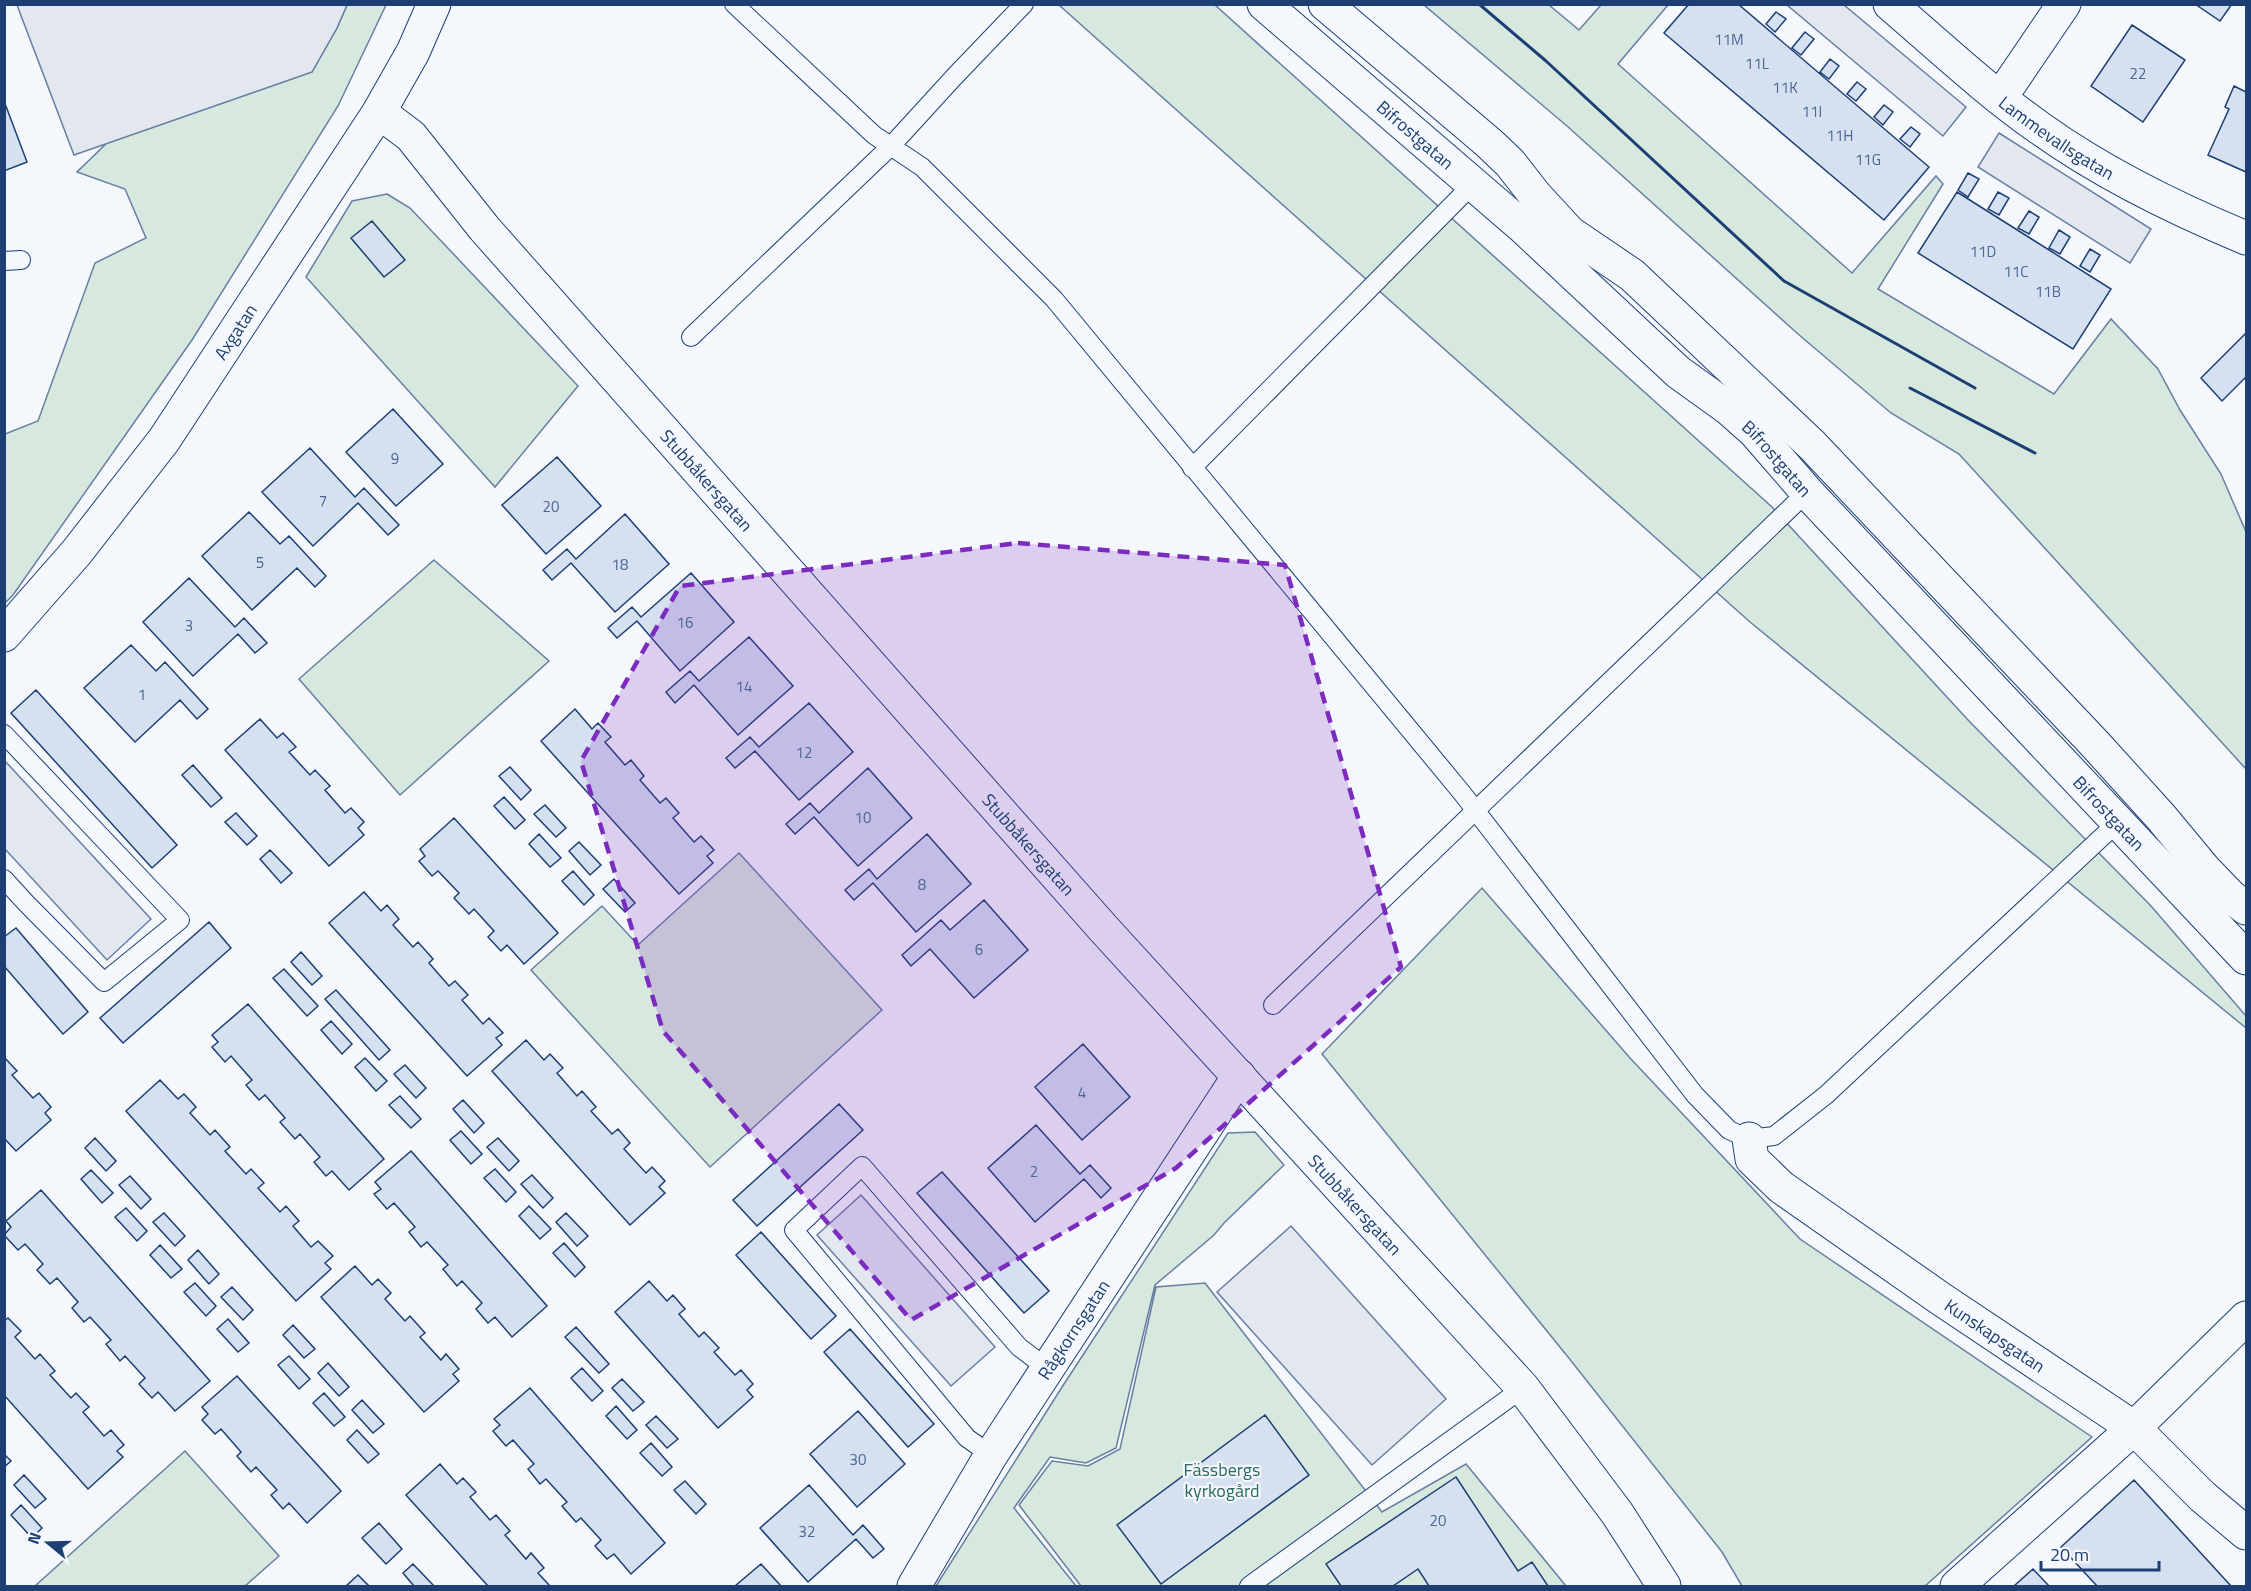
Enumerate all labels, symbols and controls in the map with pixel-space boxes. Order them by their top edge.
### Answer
house number: 11M [1714,28,1744,51]
house number: 11L [1745,52,1769,75]
house number: 22 [2130,62,2146,85]
house number: 11K [1772,76,1798,99]
street label: Lammevallsgatan [1993,89,2120,186]
street label: Bifrostgatan [1371,93,1460,176]
house number: 11I [1802,100,1822,123]
house number: 11H [1827,124,1853,147]
house number: 11G [1855,148,1881,171]
house number: 11D [1970,240,1996,263]
house number: 11C [2004,260,2028,283]
house number: 11B [2035,280,2061,303]
street label: Axgatan [207,298,263,365]
street label: Bifrostgatan [1736,413,1819,502]
street label: Stubbåkersgatan [654,423,760,537]
house number: 9 [391,447,399,470]
house number: 7 [319,489,327,512]
house number: 20 [543,495,559,518]
house number: 5 [256,551,264,574]
house number: 18 [612,553,628,576]
house number: 16 [677,611,693,634]
house number: 3 [185,614,193,637]
house number: 14 [736,675,752,698]
house number: 1 [138,683,146,706]
house number: 12 [796,741,812,764]
street label: Bifrostgatan [2067,769,2152,857]
street label: Stubbåkersgatan [976,787,1082,901]
house number: 10 [855,806,871,829]
house number: 8 [918,873,926,896]
house number: 6 [975,938,983,961]
house number: 4 [1078,1081,1086,1104]
street label: Stubbåkersgatan [1302,1148,1409,1261]
house number: 2 [1030,1160,1038,1183]
street label: Rågkornsgatan [1030,1274,1116,1385]
street label: Kunskapsgatan [1939,1292,2051,1379]
house number: 30 [850,1448,866,1471]
park label: Fässbergs kyrkogård [1184,1456,1260,1504]
house number: 20 [1430,1509,1446,1532]
north arrow [18,1513,78,1573]
house number: 32 [799,1520,815,1543]
text: N [21,1529,47,1547]
scale bar [2041,1534,2160,1572]
text: 20 m [2050,1541,2089,1568]

